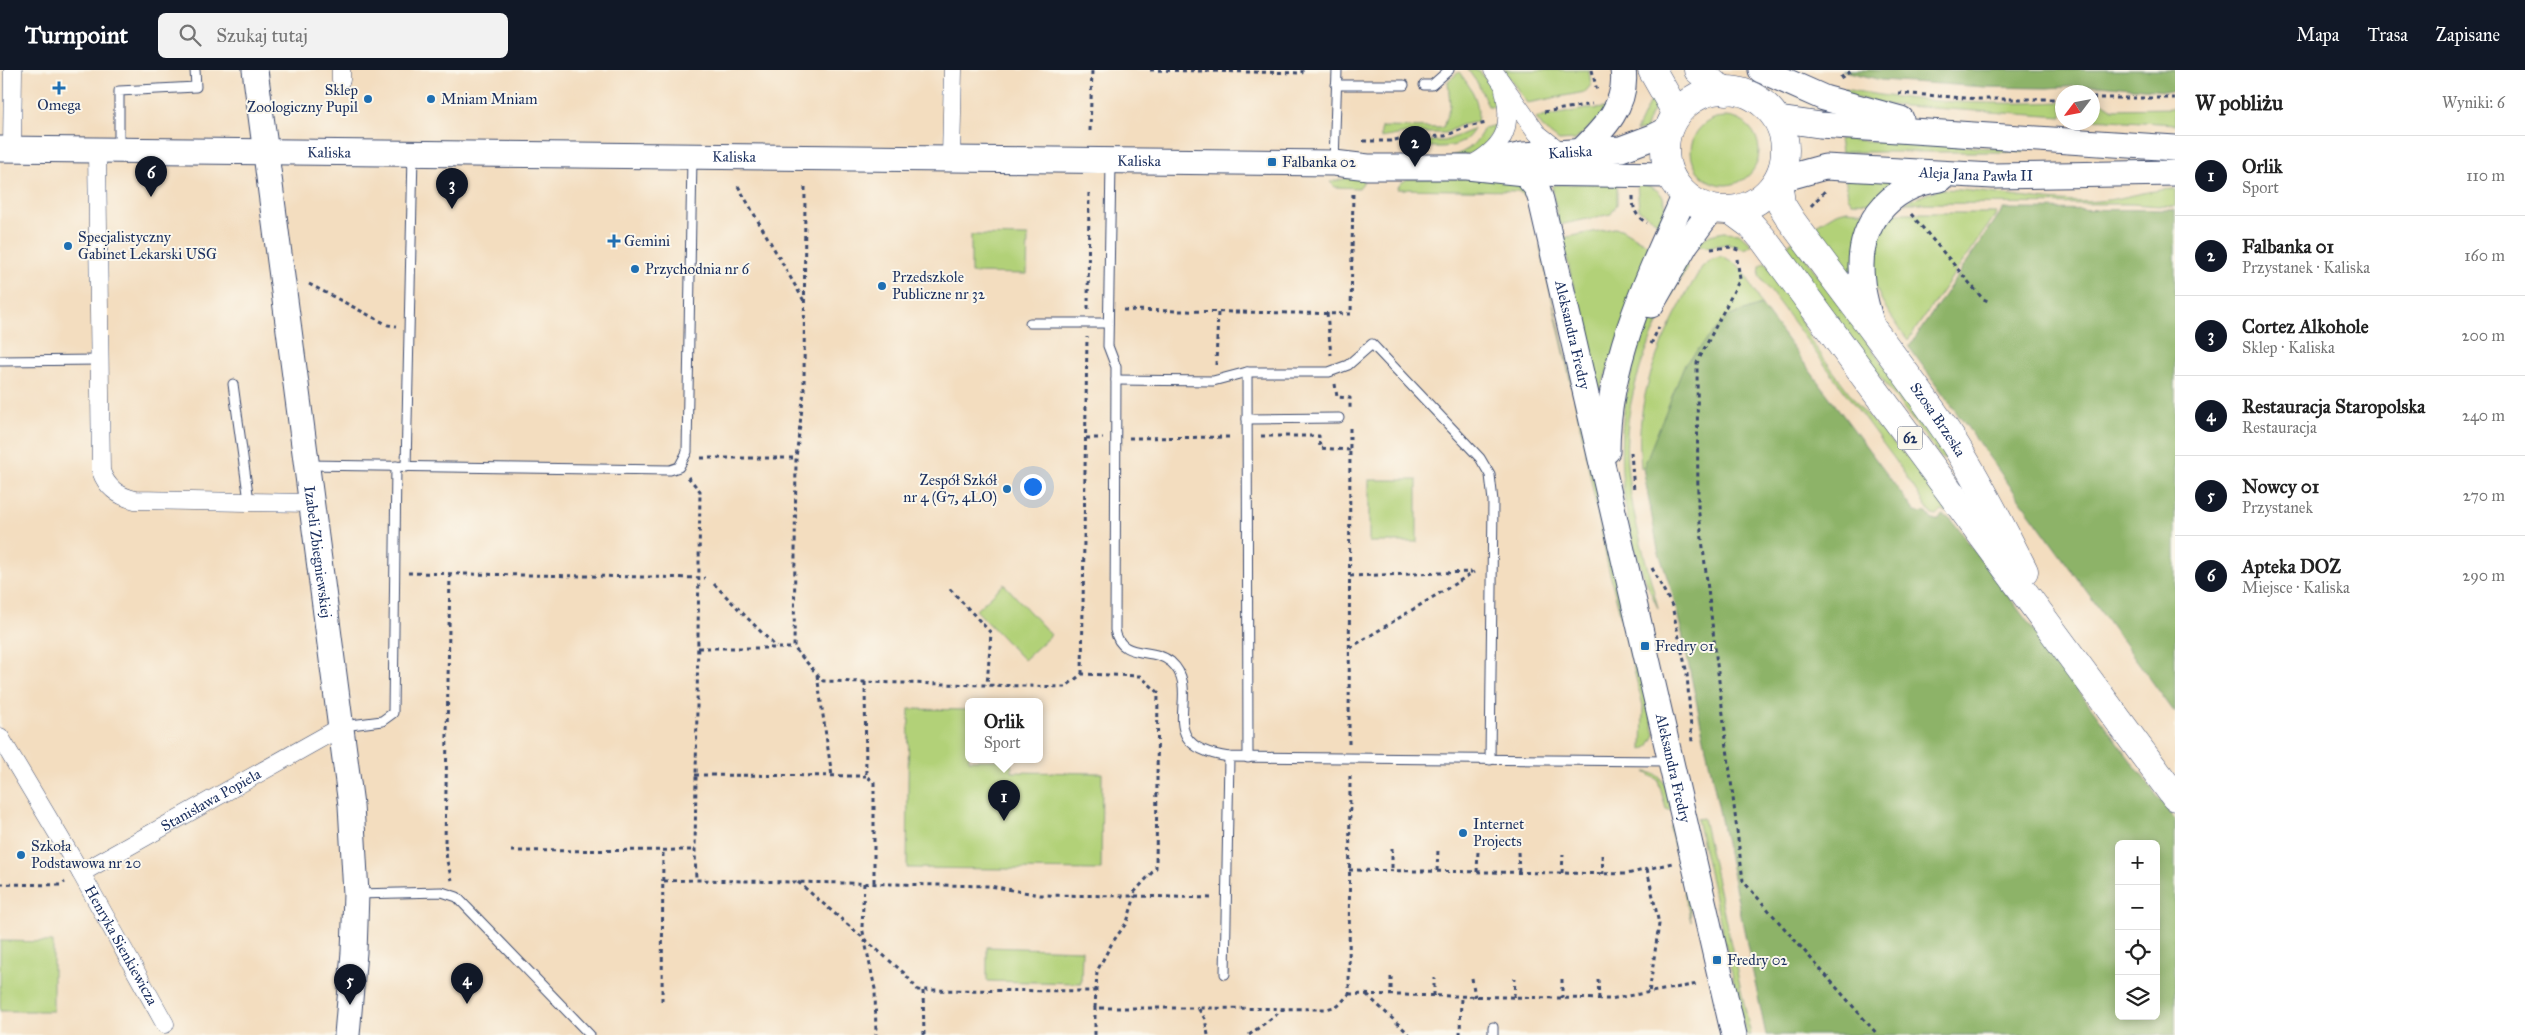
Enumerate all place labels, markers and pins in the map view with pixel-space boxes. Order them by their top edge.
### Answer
place label: Sklep Zoologiczny Pupil [247,81,359,116]
marker: Omega [53,82,65,94]
place label: Mniam Mniam [441,90,538,108]
marker: Sklep Zoologiczny Pupil [362,93,374,105]
marker: Mniam Mniam [425,93,437,105]
place label: Omega [37,96,81,114]
pin: 2 [1399,126,1431,167]
place label: Falbanka 02 [1282,153,1357,171]
pin: 6 [135,156,167,197]
marker: Falbanka 02 [1266,156,1278,168]
pin: 3 [436,168,468,209]
place label: Specjalistyczny Gabinet Lekarski USG [78,228,217,263]
place label: Gemini [624,232,670,250]
marker: Gemini [608,235,620,247]
marker: Specjalistyczny Gabinet Lekarski USG [62,240,74,252]
place label: Przychodnia nr 6 [645,260,751,278]
marker: Przychodnia nr 6 [629,263,641,275]
place label: Przedszkole Publiczne nr 32 [892,268,986,303]
marker: Przedszkole Publiczne nr 32 [876,280,888,292]
place label: Zespół Szkół nr 4 (G7, 4LO) [903,471,998,507]
marker: Zespół Szkół nr 4 (G7, 4LO) [1001,483,1013,495]
place label: Fredry 01 [1655,637,1714,655]
marker: Fredry 01 [1639,640,1651,652]
pin: 1 [988,780,1020,821]
place label: Internet Projects [1473,815,1525,850]
marker: Internet Projects [1457,827,1469,839]
place label: Szkoła Podstawowa nr 20 [31,837,141,872]
marker: Szkoła Podstawowa nr 20 [15,849,27,861]
place label: Fredry 02 [1727,951,1788,969]
marker: Fredry 02 [1711,954,1723,966]
pin: 4 [451,963,483,1004]
pin: 5 [334,964,366,1005]

